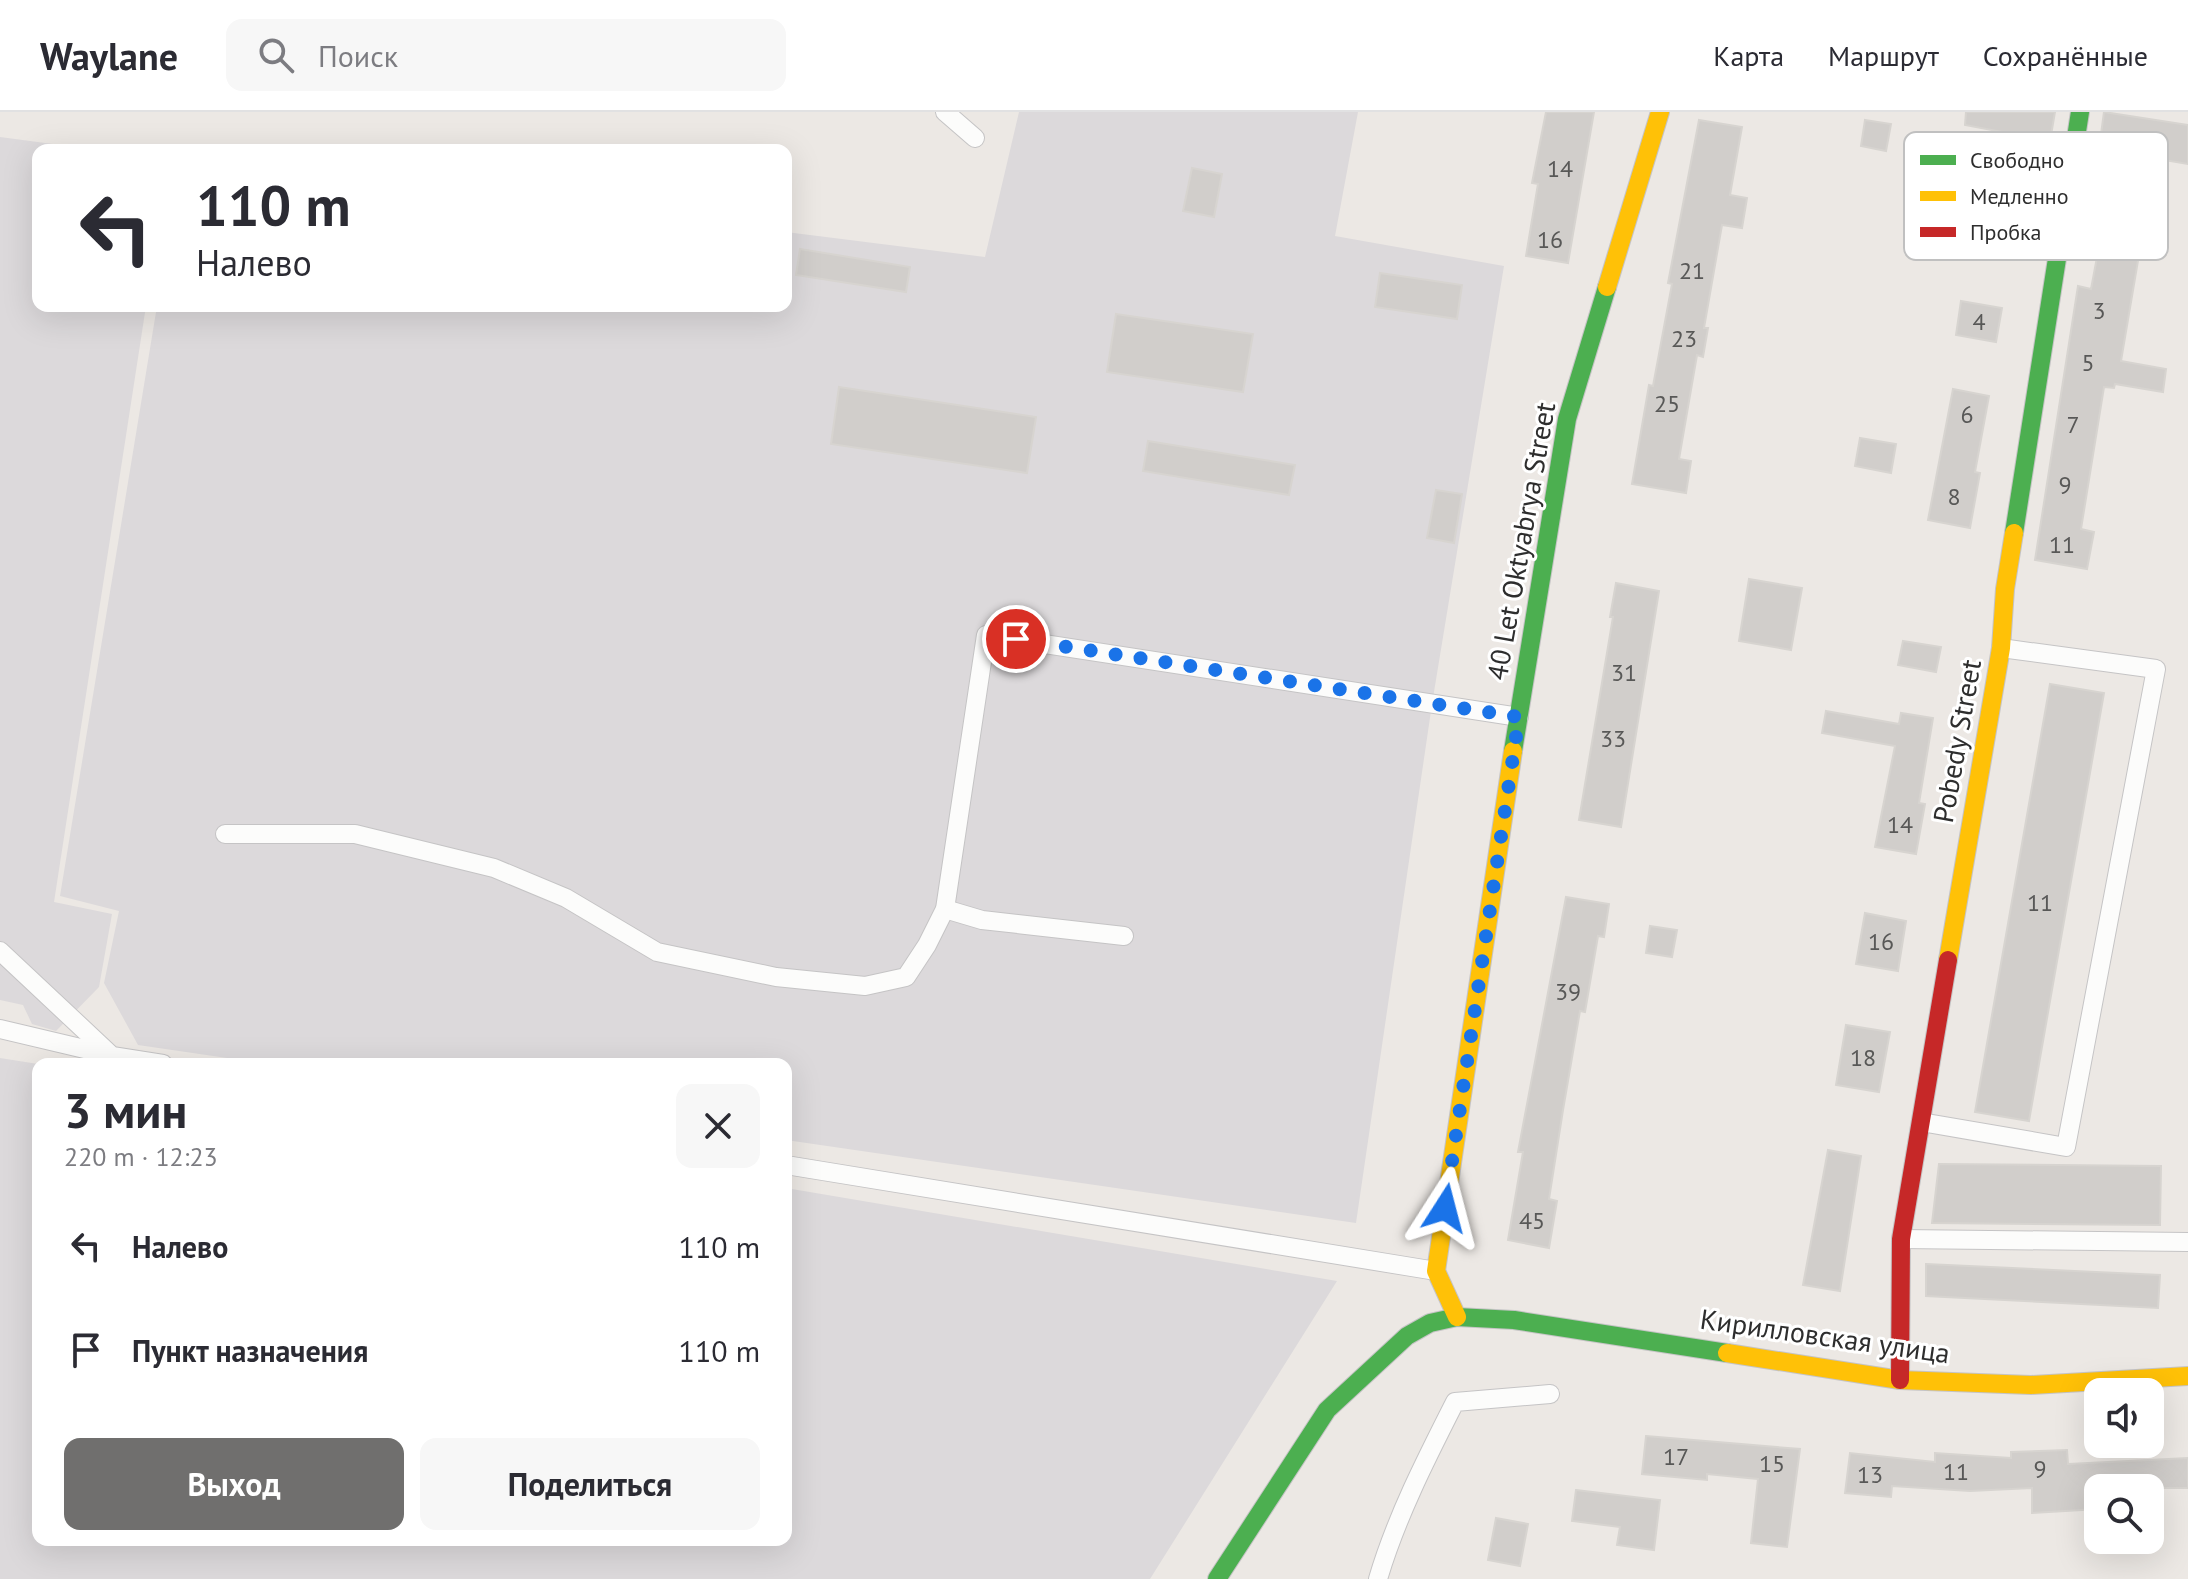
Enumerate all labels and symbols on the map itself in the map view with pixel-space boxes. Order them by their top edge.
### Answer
legend [1904,132,2168,260]
text: Свободно [1970,146,2064,174]
house number: 14 [1547,153,1573,184]
text: Медленно [1970,182,2068,210]
text: Пробка [1970,218,2041,246]
house number: 16 [1537,224,1563,255]
house number: 21 [1679,255,1705,286]
house number: 3 [2092,295,2106,326]
house number: 4 [1972,306,1986,337]
house number: 23 [1671,323,1697,354]
house number: 5 [2081,347,2095,378]
house number: 25 [1654,388,1680,419]
street label: 40 Let Oktyabrya Street [1478,399,1563,683]
house number: 6 [1960,399,1974,430]
house number: 7 [2066,409,2080,440]
house number: 9 [2058,469,2072,500]
house number: 8 [1947,481,1961,512]
house number: 11 [2049,529,2075,560]
pin [982,605,1050,673]
street label: Pobedy Street [1924,656,1989,825]
house number: 31 [1611,657,1637,688]
house number: 33 [1600,723,1626,754]
house number: 14 [1887,809,1913,840]
house number: 11 [2027,887,2053,918]
house number: 16 [1868,926,1894,957]
house number: 39 [1555,976,1581,1007]
house number: 18 [1850,1042,1876,1073]
position arrow [1403,1166,1487,1250]
house number: 45 [1519,1205,1545,1236]
street label: Кирилловская улица [1698,1300,1952,1371]
house number: 17 [1663,1441,1689,1472]
house number: 15 [1759,1448,1785,1479]
house number: 9 [2033,1453,2047,1484]
house number: 11 [1943,1456,1969,1487]
house number: 13 [1857,1459,1883,1490]

